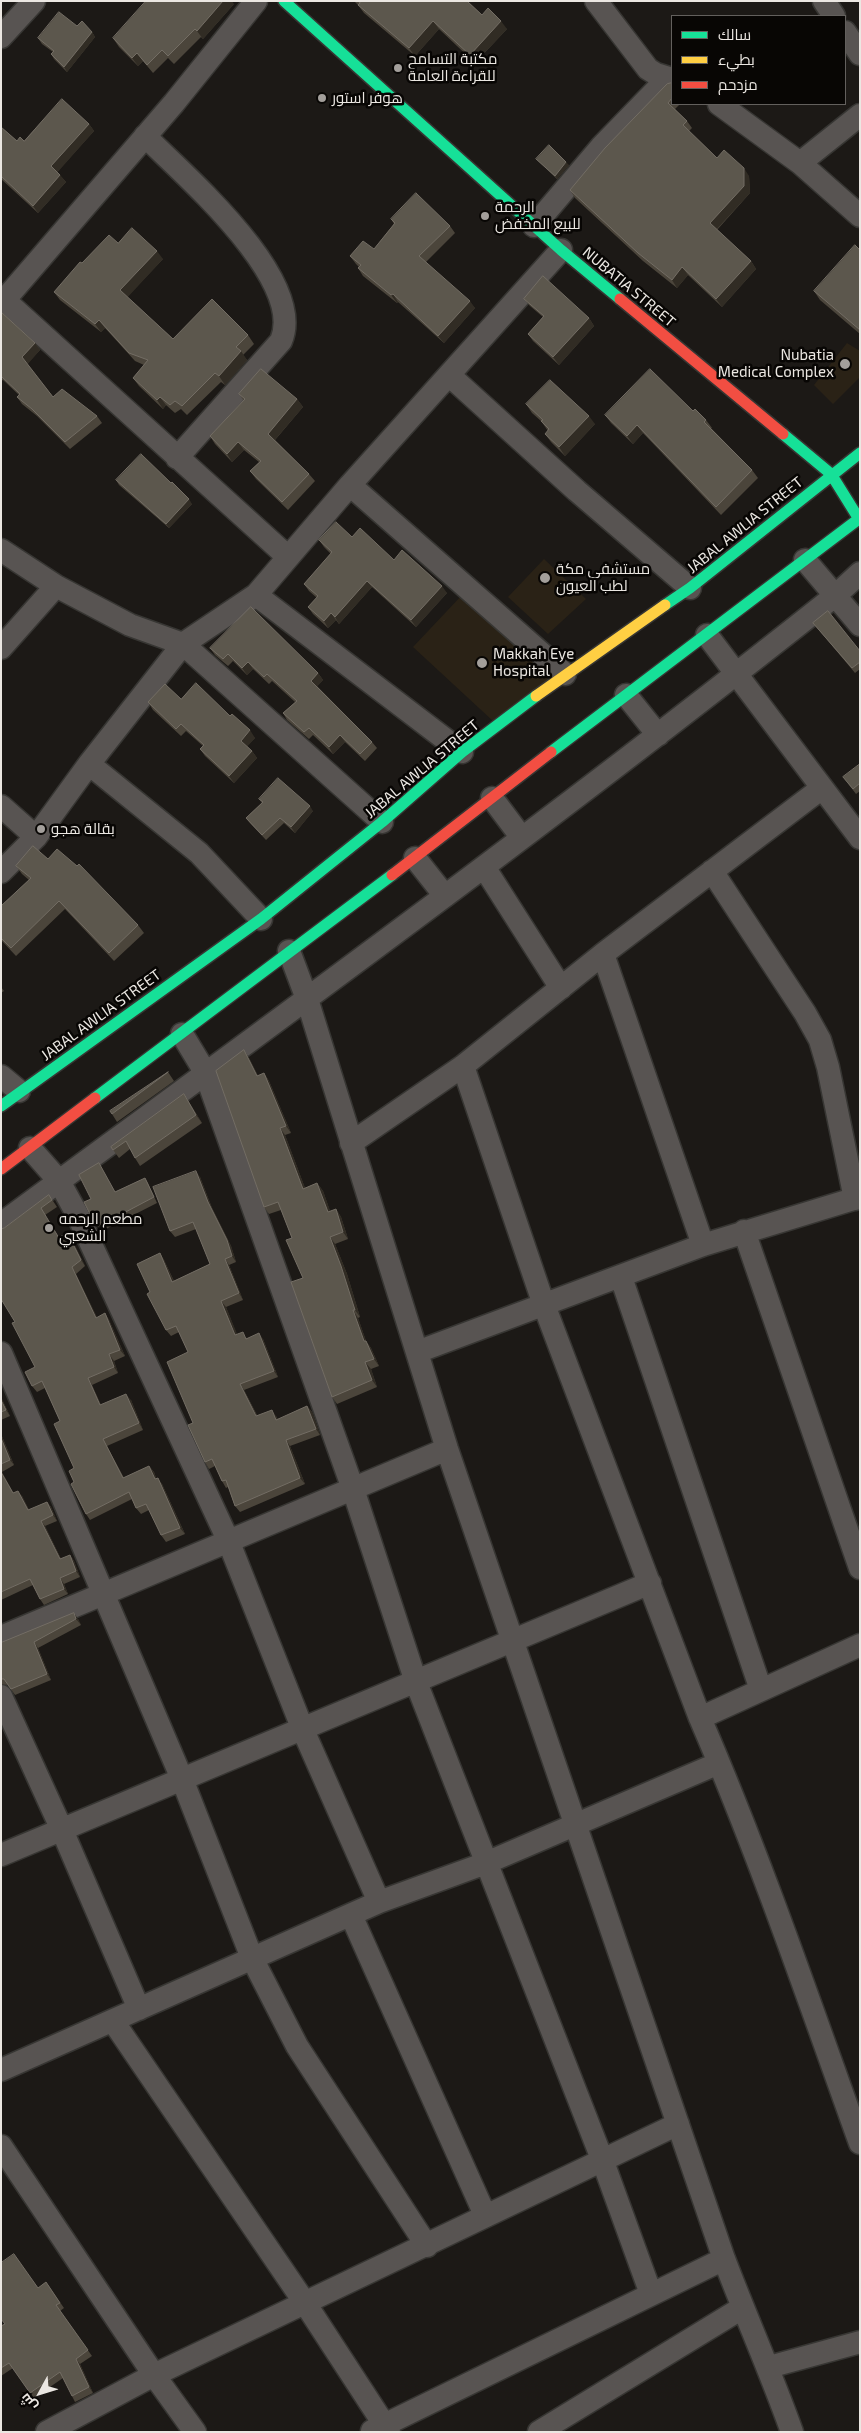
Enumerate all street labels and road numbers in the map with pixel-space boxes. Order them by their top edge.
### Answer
street label: NUBATIA STREET [579,243,679,331]
street label: JABAL AWLIA STREET [684,473,806,577]
street label: JABAL AWLIA STREET [361,716,483,822]
street label: JABAL AWLIA STREET [38,966,164,1064]

